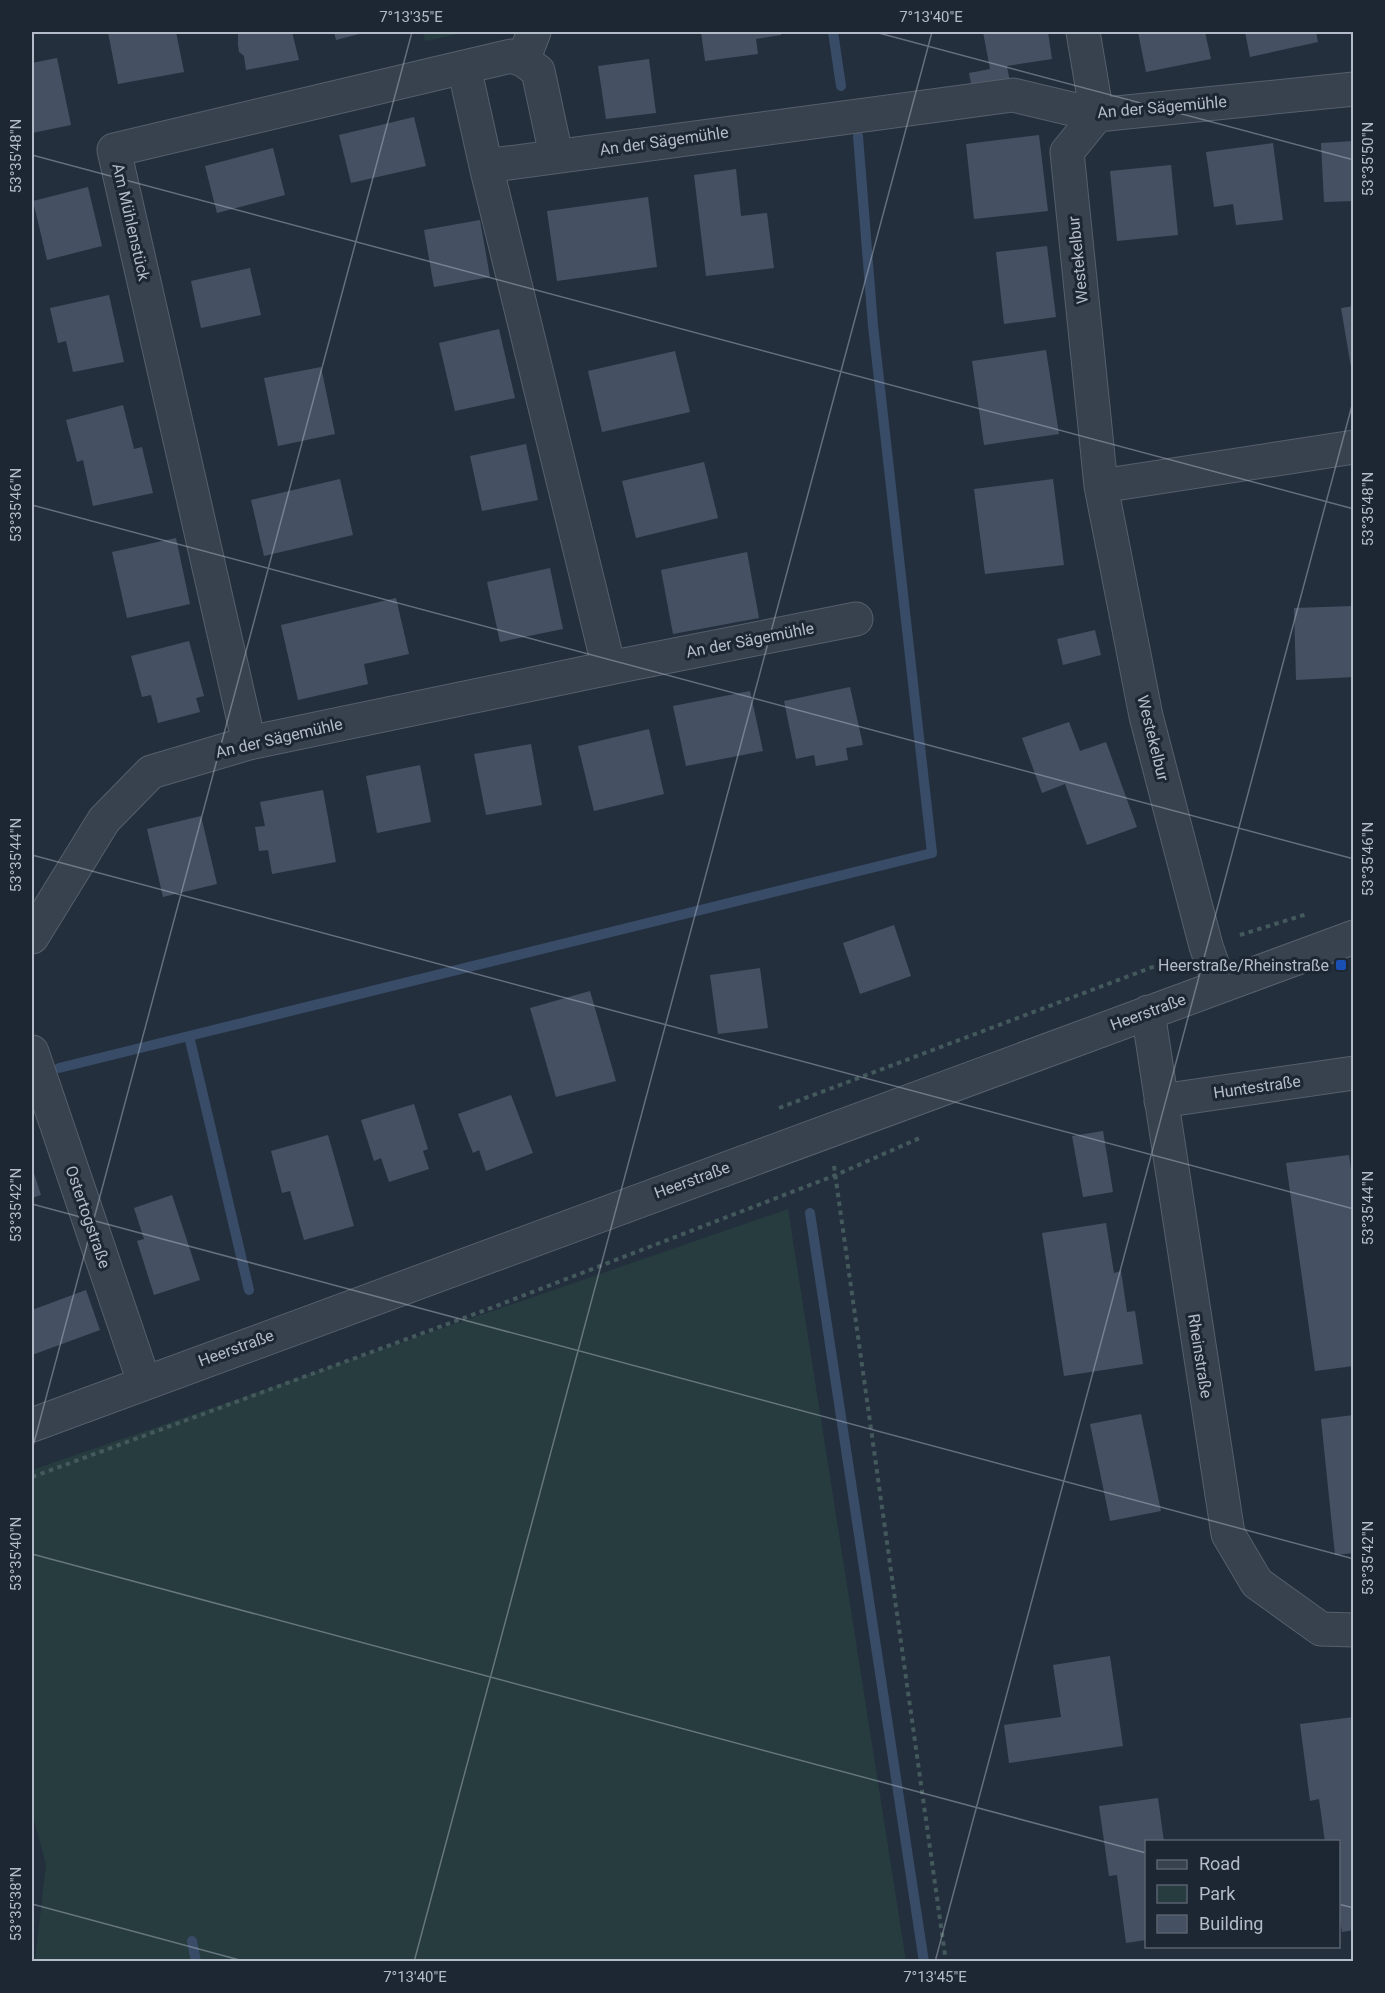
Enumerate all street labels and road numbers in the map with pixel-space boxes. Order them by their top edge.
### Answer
street label: An der Sägemühle [1096,92,1228,122]
street label: An der Sägemühle [598,123,730,159]
street label: Am Mühlenstück [108,161,154,283]
street label: Westekelbur [1064,215,1092,305]
street label: An der Sägemühle [684,618,816,662]
street label: Westekelbur [1133,693,1173,784]
street label: An der Sägemühle [214,714,344,762]
street label: Heerstraße [1108,990,1188,1034]
street label: Huntestraße [1212,1071,1302,1103]
street label: Heerstraße [652,1158,732,1202]
street label: Ostertogstraße [62,1163,114,1271]
street label: Rheinstraße [1184,1312,1216,1400]
street label: Heerstraße [196,1326,276,1370]

